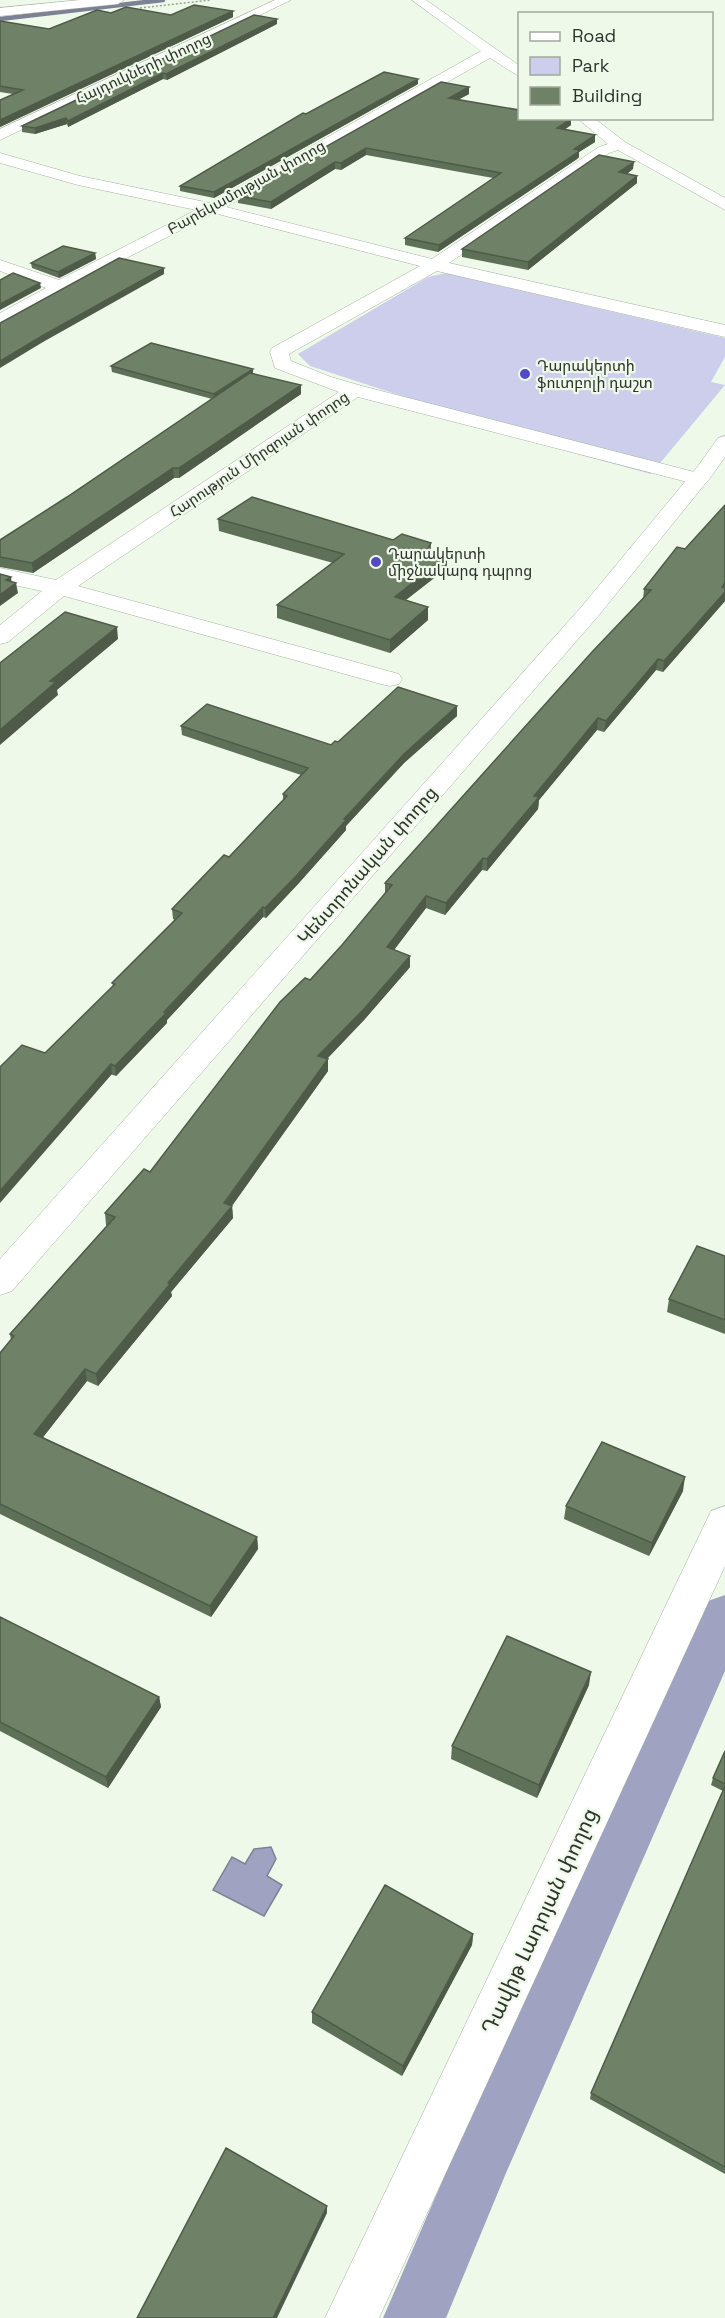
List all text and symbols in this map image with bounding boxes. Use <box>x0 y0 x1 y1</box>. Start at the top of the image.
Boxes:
legend <box>518 12 713 120</box>
text: Road <box>572 24 616 47</box>
street label: Հայդուկների փողոց <box>72 28 214 108</box>
text: Park <box>572 54 610 77</box>
text: Building <box>572 84 642 107</box>
street label: Բարեկամության փողոց <box>164 136 328 238</box>
place label: Դարակերտի ֆուտբոլի դաշտ <box>537 356 653 392</box>
marker: Դարակերտի ֆուտբոլի դաշտ <box>518 367 532 381</box>
street label: Հարություն Միրզոյան փողոց <box>166 387 352 521</box>
place label: Դարակերտի միջնակարգ դպրոց <box>388 544 532 580</box>
marker: Դարակերտի միջնակարգ դպրոց <box>369 555 383 569</box>
street label: Կենտրոնական փողոց <box>292 781 442 949</box>
street label: Դավիթ Լադոյան փողոց <box>475 1804 603 2038</box>

